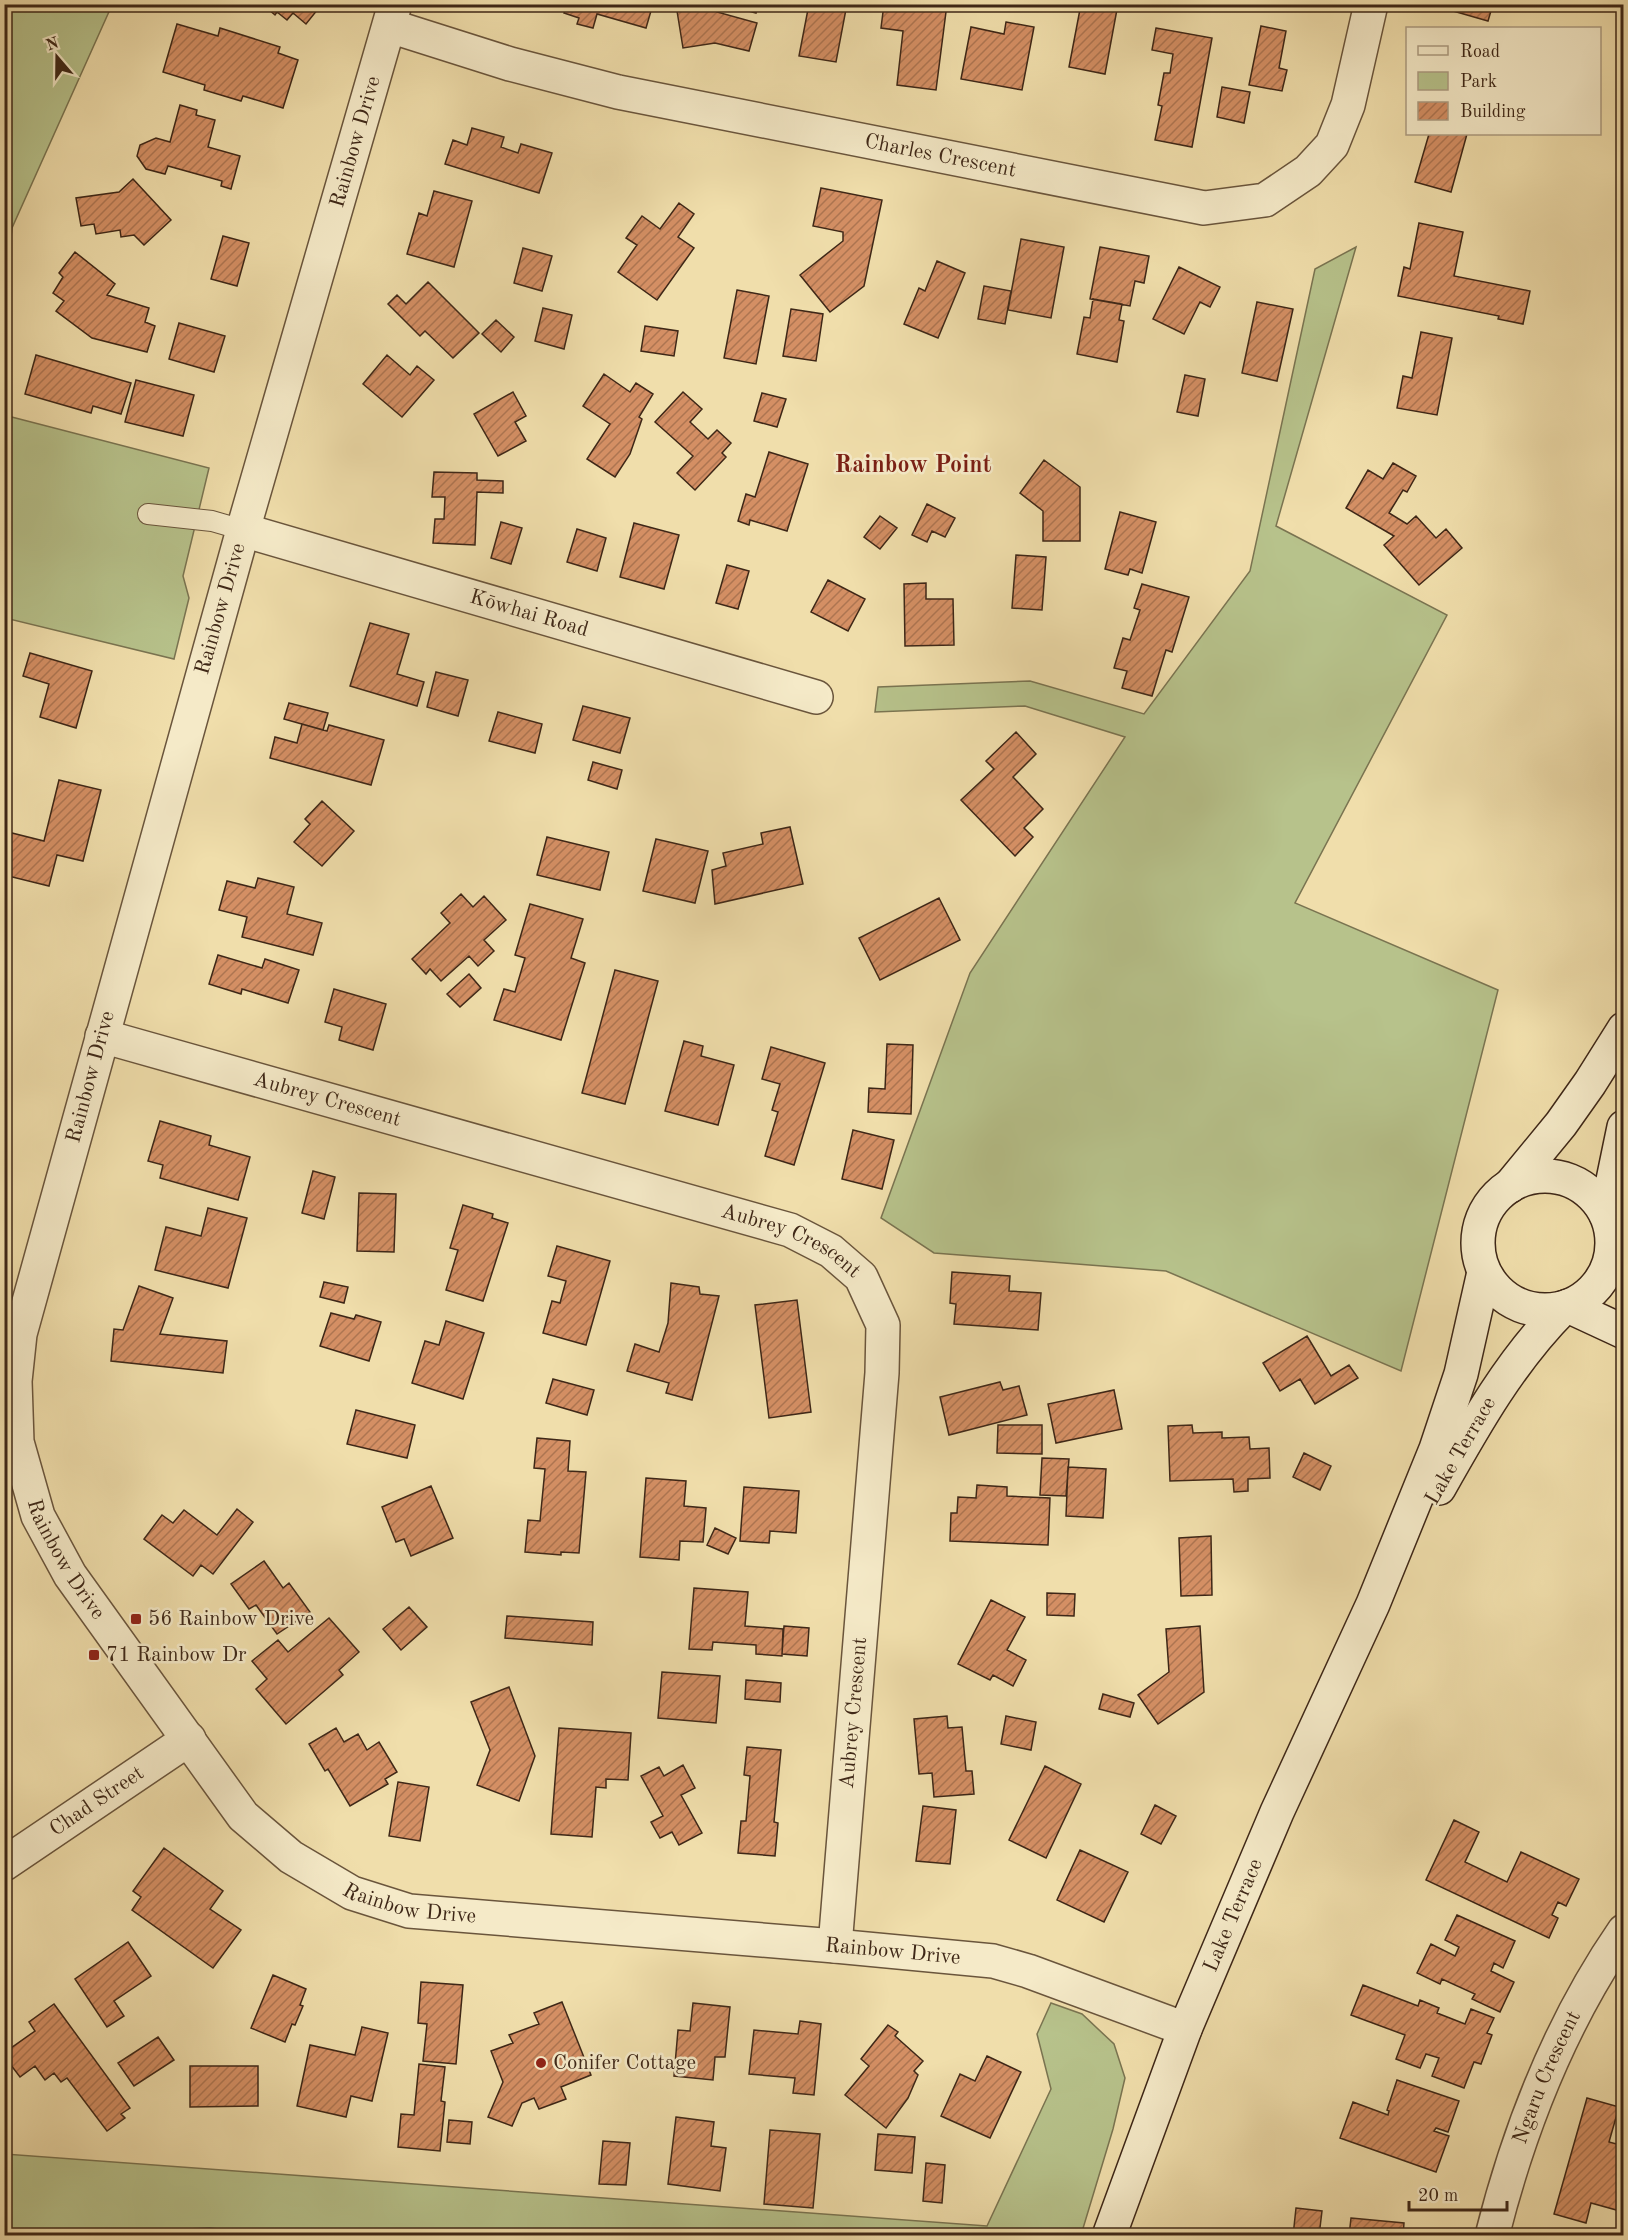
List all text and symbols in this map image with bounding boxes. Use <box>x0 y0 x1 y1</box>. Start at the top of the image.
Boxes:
north arrow <box>27 27 87 87</box>
legend <box>1406 27 1601 135</box>
text: N <box>44 35 62 54</box>
text: Road <box>1460 43 1500 61</box>
text: Park <box>1460 73 1497 91</box>
street label: Rainbow Drive <box>327 74 385 210</box>
text: Building <box>1460 103 1526 121</box>
street label: Charles Crescent <box>863 131 1018 181</box>
district label: Rainbow Point <box>835 454 992 478</box>
street label: Rainbow Drive <box>192 541 250 677</box>
street label: Kōwhai Road <box>467 586 591 641</box>
street label: Rainbow Drive <box>63 1009 119 1145</box>
street label: Aubrey Crescent <box>251 1069 403 1130</box>
street label: Aubrey Crescent <box>719 1201 865 1282</box>
street label: Lake Terrace <box>1422 1394 1500 1508</box>
street label: Rainbow Drive <box>23 1497 109 1623</box>
place label: 56 Rainbow Drive <box>148 1609 314 1630</box>
marker: 56 Rainbow Drive <box>129 1612 143 1626</box>
street label: Aubrey Crescent <box>837 1636 871 1790</box>
place label: 71 Rainbow Dr <box>106 1645 247 1666</box>
marker: 71 Rainbow Dr <box>87 1648 101 1662</box>
street label: Chad Street <box>46 1762 148 1840</box>
street label: Lake Terrace <box>1200 1856 1266 1975</box>
street label: Rainbow Drive <box>339 1879 477 1927</box>
street label: Rainbow Drive <box>824 1935 961 1968</box>
street label: Ngaru Crescent <box>1509 2007 1585 2147</box>
place label: Conifer Cottage <box>553 2053 696 2074</box>
marker: Conifer Cottage <box>534 2056 548 2070</box>
scale bar <box>1409 2174 1506 2212</box>
text: 20 m <box>1418 2187 1458 2205</box>

